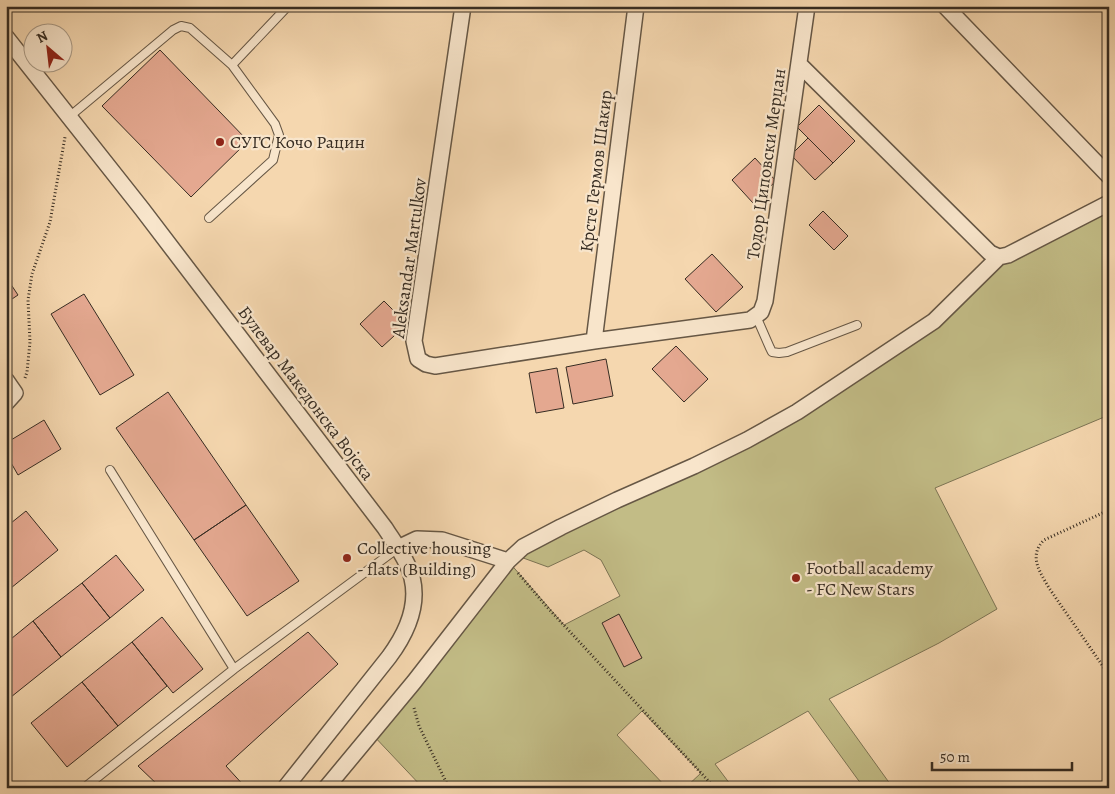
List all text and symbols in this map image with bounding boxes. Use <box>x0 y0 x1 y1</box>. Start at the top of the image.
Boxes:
north arrow <box>22 22 72 72</box>
text: N <box>33 26 51 48</box>
street label: Тодор Циповски Мерџан <box>741 67 791 261</box>
street label: Крсте Гермов Шакир <box>574 89 618 253</box>
place label: СУГС Кочо Рацин <box>230 130 365 154</box>
marker: СУГС Кочо Рацин <box>214 136 226 148</box>
street label: Aleksandar Martulkov <box>386 176 432 341</box>
street label: Булевар Македонска Војска <box>232 301 380 486</box>
place label: Collective housing - flats (Building) <box>357 536 491 581</box>
marker: Collective housing - flats (Building) <box>341 552 353 564</box>
place label: Football academy - FC New Stars <box>806 556 934 601</box>
marker: Football academy - FC New Stars <box>790 572 802 584</box>
scale bar <box>932 739 1072 771</box>
text: 50 m <box>940 747 970 767</box>

